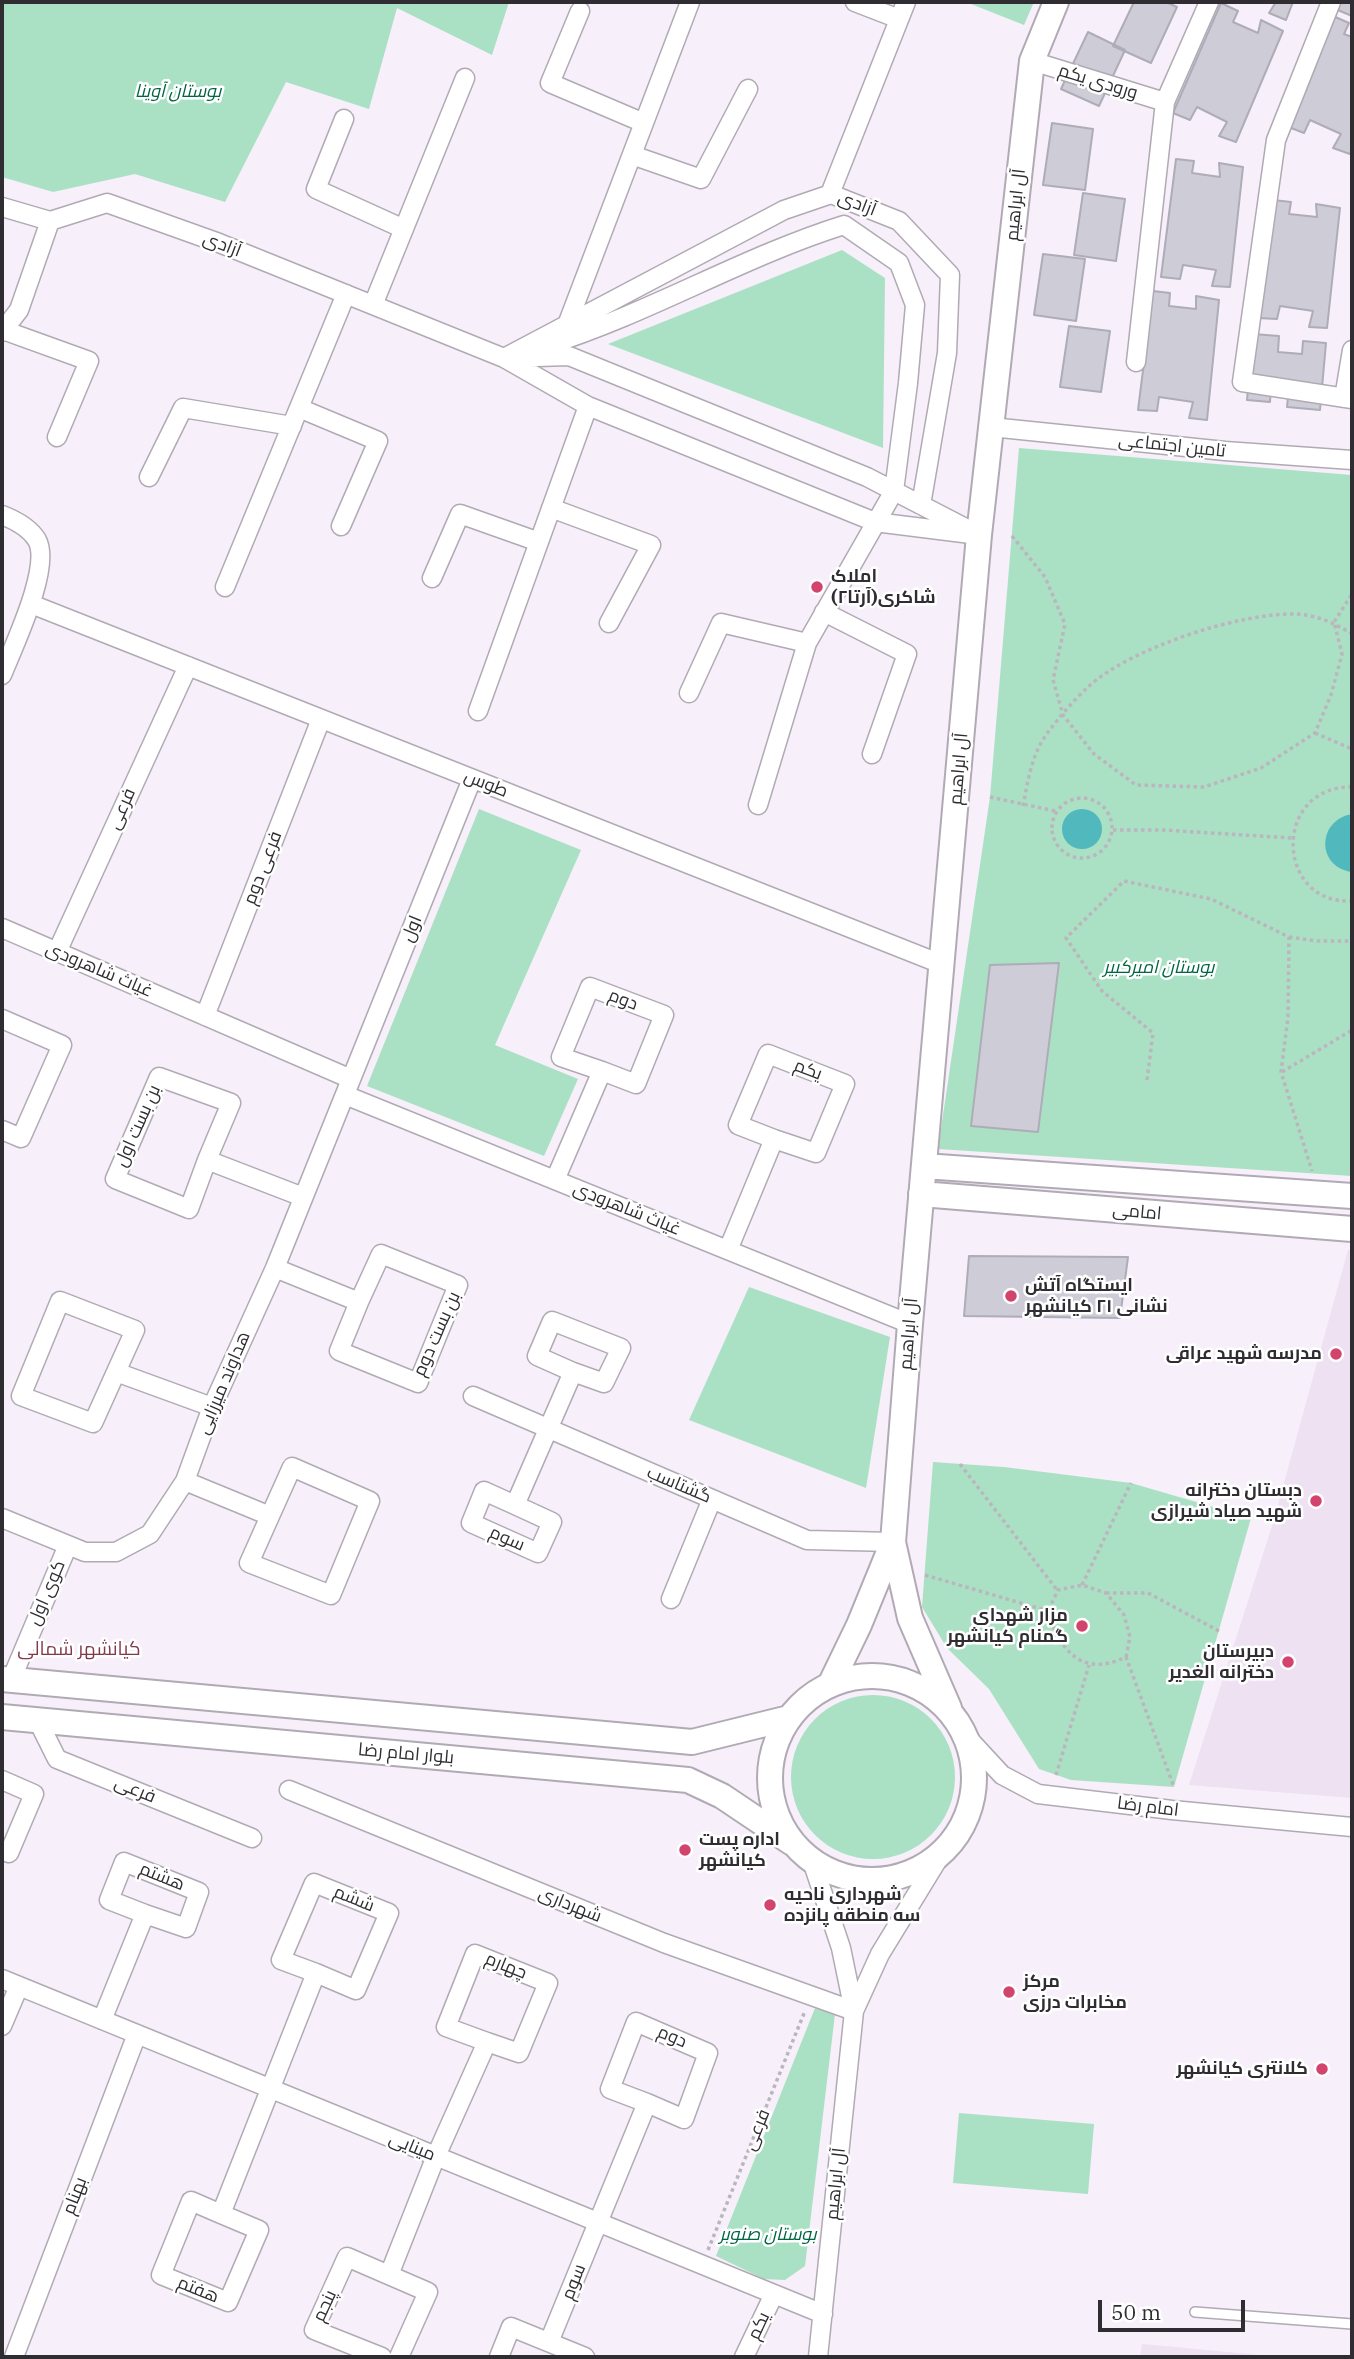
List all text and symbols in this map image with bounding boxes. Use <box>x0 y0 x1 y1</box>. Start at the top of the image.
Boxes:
street label: ورودی یکم <box>1056 60 1140 104</box>
park label: بوستان آوینا <box>135 81 221 103</box>
street label: آل ابراهیم <box>1001 168 1031 242</box>
street label: آزادی <box>835 187 879 221</box>
street label: آزادی <box>200 228 244 262</box>
street label: تامین اجتماعی <box>1117 430 1227 462</box>
place label: املاک شاکری(آرتا۲) <box>831 566 936 608</box>
marker: املاک شاکری(آرتا۲) <box>809 579 825 595</box>
street label: آل ابراهیم <box>945 732 973 806</box>
street label: طوس <box>461 765 511 803</box>
street label: فرعی <box>103 785 141 833</box>
street label: فرعی دوم <box>239 828 287 908</box>
street label: اول <box>397 913 427 945</box>
street label: غیاث شاهرودی <box>42 938 156 1002</box>
park label: بوستان امیرکبیر <box>1104 957 1214 979</box>
street label: دوم <box>605 985 641 1015</box>
street label: یکم <box>791 1055 825 1085</box>
street label: بن بست اول <box>110 1082 166 1170</box>
street label: غیاث شاهرودی <box>570 1178 684 1240</box>
street label: امامی <box>1112 1199 1162 1225</box>
place label: ایستگاه آتش نشانی ۲۱ کیانشهر <box>1025 1275 1168 1318</box>
street label: بن بست دوم <box>409 1288 465 1380</box>
marker: ایستگاه آتش نشانی ۲۱ کیانشهر <box>1003 1288 1019 1304</box>
street label: آل ابراهیم <box>895 1297 923 1371</box>
street label: هداوند میرزایی <box>193 1328 255 1438</box>
place label: مدرسه شهید عراقی <box>1166 1343 1322 1365</box>
marker: مدرسه شهید عراقی <box>1328 1346 1344 1362</box>
street label: گشتاسب <box>644 1462 714 1508</box>
place label: دبستان دخترانه شهید صیاد شیرازی <box>1151 1480 1302 1522</box>
marker: دبستان دخترانه شهید صیاد شیرازی <box>1308 1493 1324 1509</box>
street label: سوم <box>486 1522 528 1556</box>
street label: کوی اول <box>24 1557 70 1629</box>
place label: مزار شهدای گمنام کیانشهر <box>947 1605 1068 1648</box>
marker: مزار شهدای گمنام کیانشهر <box>1074 1618 1090 1634</box>
district label: کیانشهر شمالی <box>17 1639 141 1661</box>
place label: دبیرستان دخترانه الغدیر <box>1169 1641 1274 1684</box>
marker: دبیرستان دخترانه الغدیر <box>1280 1654 1296 1670</box>
street label: بلوار امام رضا <box>357 1739 455 1769</box>
street label: فرعی <box>111 1772 159 1808</box>
street label: امام رضا <box>1116 1793 1180 1821</box>
place label: اداره پست کیانشهر <box>699 1829 780 1871</box>
marker: اداره پست کیانشهر <box>677 1842 693 1858</box>
street label: هشتم <box>136 1858 188 1896</box>
street label: ششم <box>330 1881 378 1917</box>
street label: شهرداری <box>535 1883 605 1927</box>
place label: شهرداری ناحیه سه منطقه پانزده <box>784 1884 920 1926</box>
marker: شهرداری ناحیه سه منطقه پانزده <box>762 1897 778 1913</box>
street label: چهارم <box>482 1948 530 1984</box>
place label: مرکز مخابرات درزی <box>1023 1971 1127 2014</box>
marker: مرکز مخابرات درزی <box>1001 1984 1017 2000</box>
street label: دوم <box>654 2021 690 2053</box>
place label: کلانتری کیانشهر <box>1176 2058 1308 2080</box>
marker: کلانتری کیانشهر <box>1314 2061 1330 2077</box>
street label: فرعی <box>739 2106 775 2154</box>
street label: مینایی <box>386 2128 438 2166</box>
street label: آل ابراهیم <box>821 2147 851 2221</box>
street label: بهنام <box>58 2174 92 2218</box>
park label: بوستان صنوبر <box>719 2224 817 2246</box>
street label: سوم <box>557 2261 591 2303</box>
street label: هفتم <box>174 2272 222 2308</box>
scale bar <box>1102 2286 1249 2330</box>
street label: پنجم <box>308 2287 342 2325</box>
text: 50 m <box>1111 2298 1161 2326</box>
street label: یکم <box>743 2309 775 2343</box>

